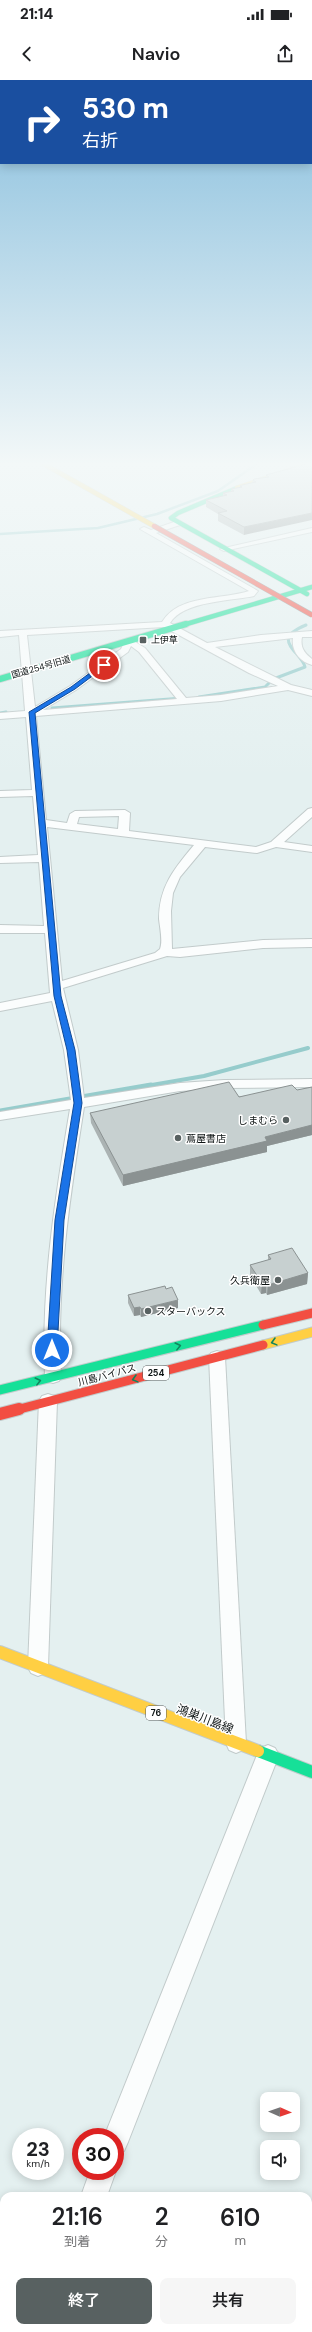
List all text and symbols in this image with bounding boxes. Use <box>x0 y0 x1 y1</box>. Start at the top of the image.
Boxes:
text: 21:14 <box>20 4 53 24</box>
text: Navio <box>132 42 180 66</box>
icon: back <box>16 43 38 65</box>
icon: share <box>274 43 296 65</box>
text: 530 m <box>82 90 169 127</box>
icon: right <box>16 96 68 148</box>
text: 右折 <box>82 129 118 153</box>
place label: 上伊草 <box>151 634 178 646</box>
marker: 上伊草 <box>138 635 148 645</box>
pin <box>87 648 121 682</box>
street label: 国道254号旧道 <box>10 653 72 681</box>
icon: arrive <box>93 654 115 676</box>
place label: しまむら <box>238 1114 278 1127</box>
marker: しまむら <box>281 1115 291 1125</box>
place label: 蔦屋書店 <box>186 1132 226 1145</box>
marker: 蔦屋書店 <box>173 1133 183 1143</box>
place label: 久兵衛屋 <box>230 1274 270 1287</box>
marker: 久兵衛屋 <box>273 1275 283 1285</box>
place label: スターバックス <box>156 1305 226 1318</box>
marker: スターバックス <box>143 1306 153 1316</box>
position arrow <box>31 1329 73 1371</box>
one-way arrow <box>271 1338 277 1346</box>
one-way arrow <box>174 1342 181 1351</box>
street label: 川島バイパス <box>76 1361 138 1389</box>
road number: 254 <box>143 1366 169 1380</box>
one-way arrow <box>132 1374 138 1382</box>
one-way arrow <box>35 1377 41 1385</box>
street label: 鴻巣川島線 <box>174 1701 236 1737</box>
road number: 76 <box>146 1706 166 1720</box>
north arrow <box>260 2092 300 2132</box>
map controls <box>260 2092 300 2180</box>
speed limit sign: 30 <box>72 2128 124 2180</box>
text: 23 <box>26 2136 50 2162</box>
button: sound <box>260 2140 300 2180</box>
text: km/h <box>26 2157 50 2170</box>
text: 21:16 <box>52 2201 103 2232</box>
text: 2 <box>155 2201 169 2232</box>
text: 610 <box>220 2202 260 2233</box>
text: m <box>234 2232 246 2249</box>
text: 到着 <box>64 2233 90 2250</box>
text: 分 <box>155 2233 168 2250</box>
button: 終了 <box>16 2278 152 2324</box>
button: 共有 <box>160 2278 296 2324</box>

